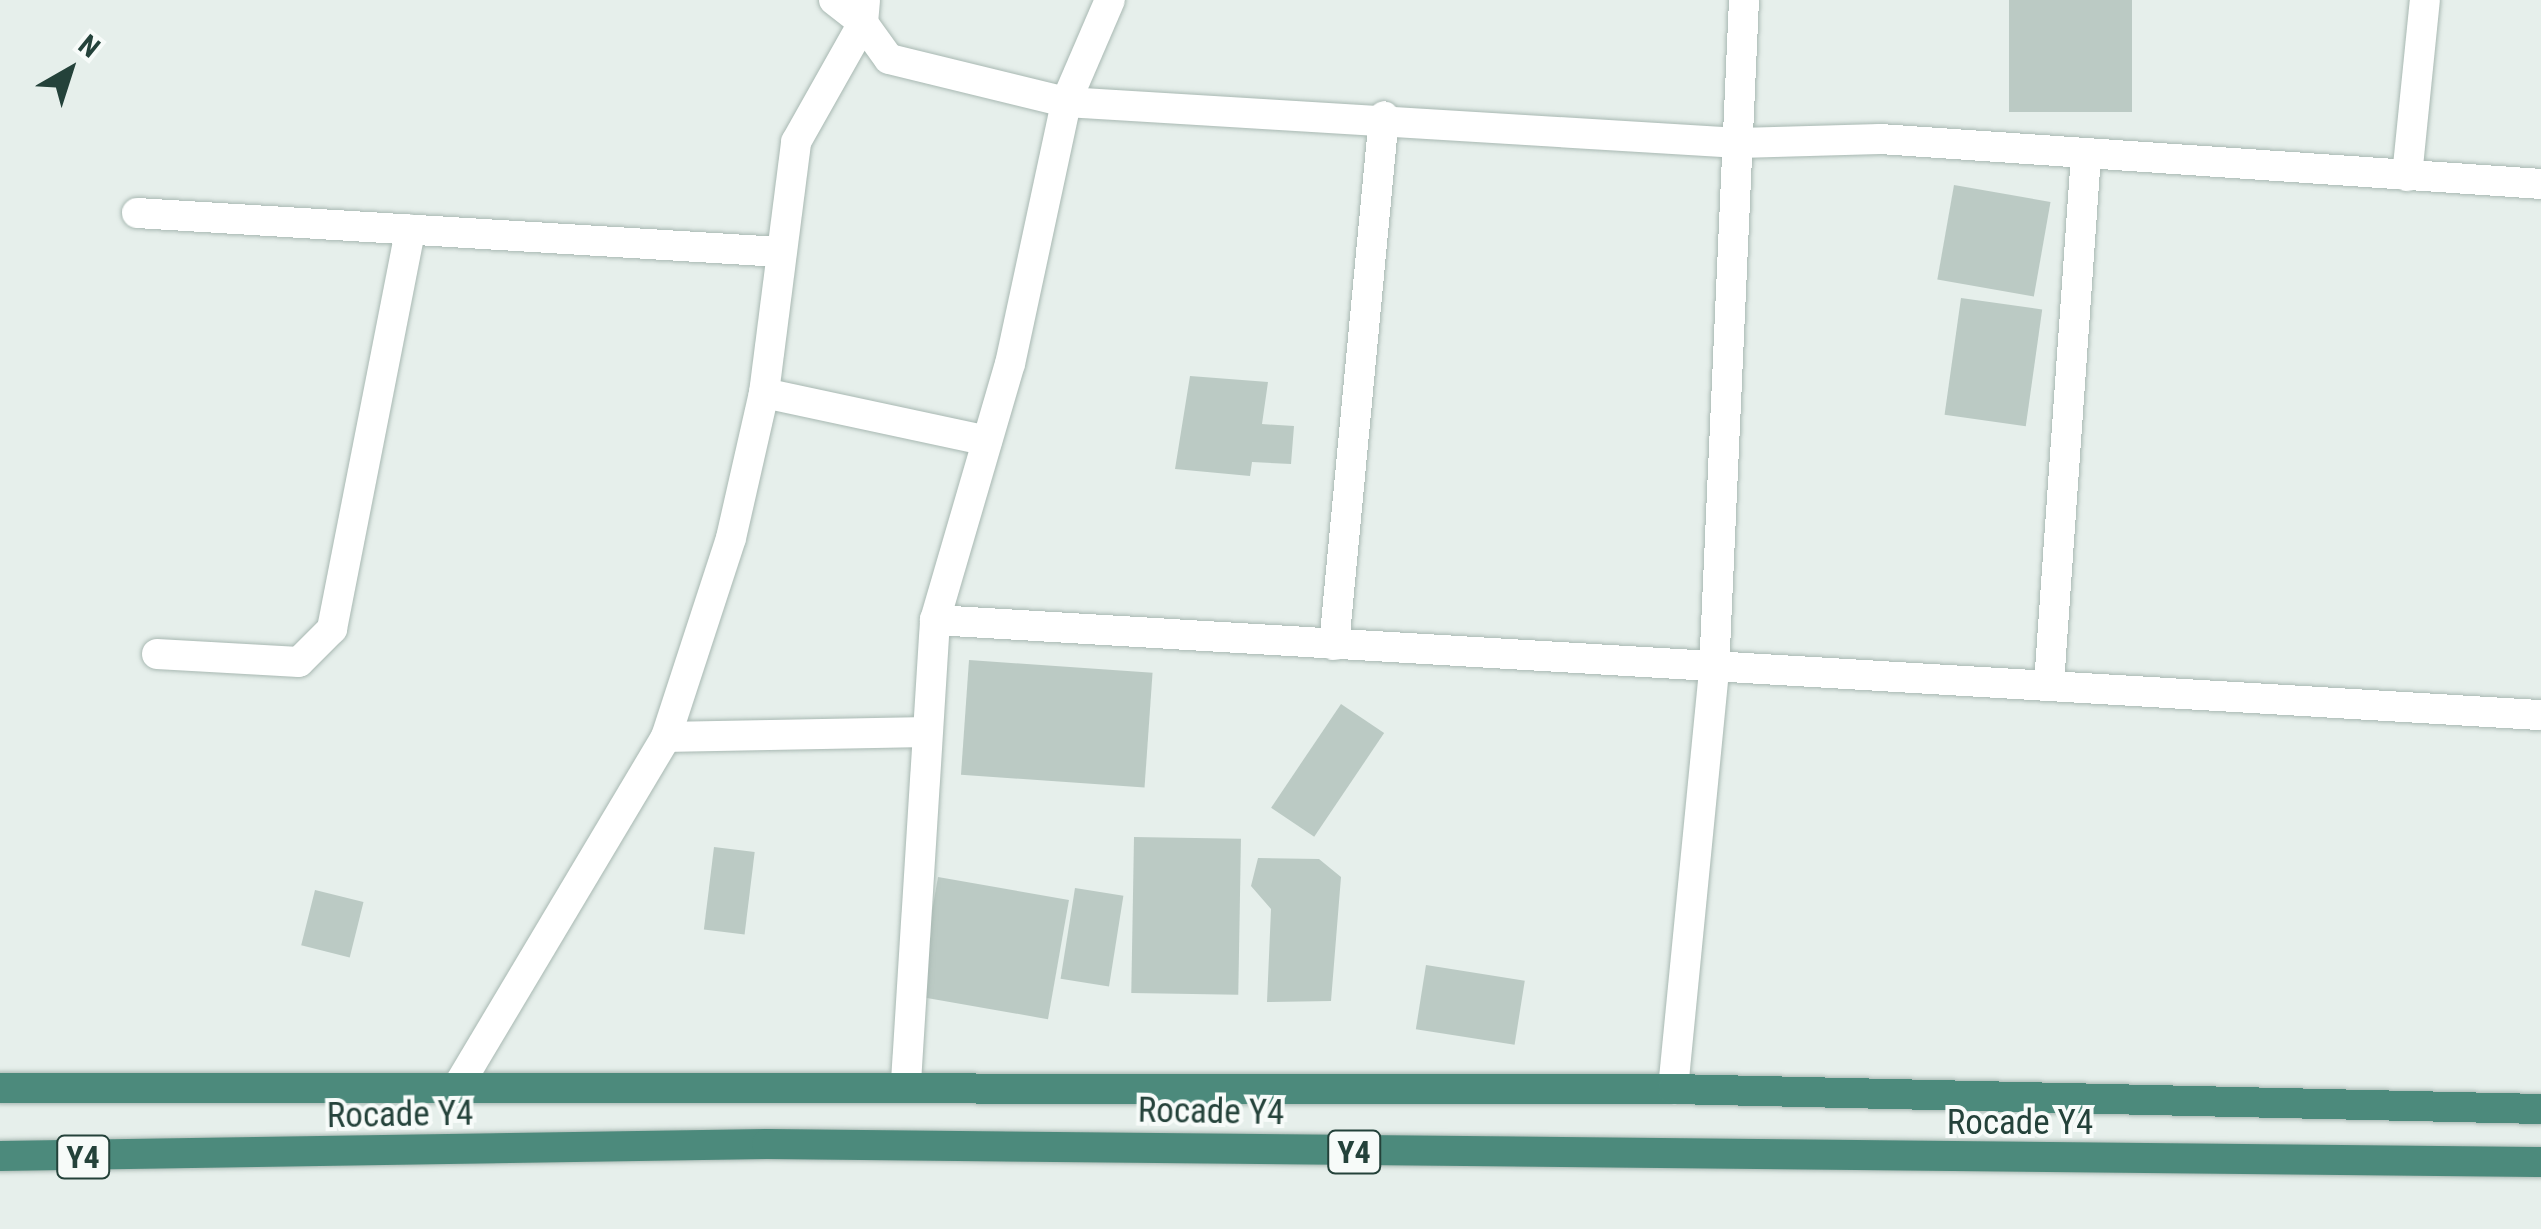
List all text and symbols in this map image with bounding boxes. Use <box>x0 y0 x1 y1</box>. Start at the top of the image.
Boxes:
north arrow <box>20 20 120 120</box>
text: N <box>72 28 106 65</box>
street label: Rocade Y4 <box>1137 1090 1285 1134</box>
street label: Rocade Y4 <box>326 1093 474 1137</box>
street label: Rocade Y4 <box>1947 1102 2093 1144</box>
road number: Y4 <box>1326 1125 1382 1179</box>
road number: Y4 <box>56 1130 110 1184</box>

